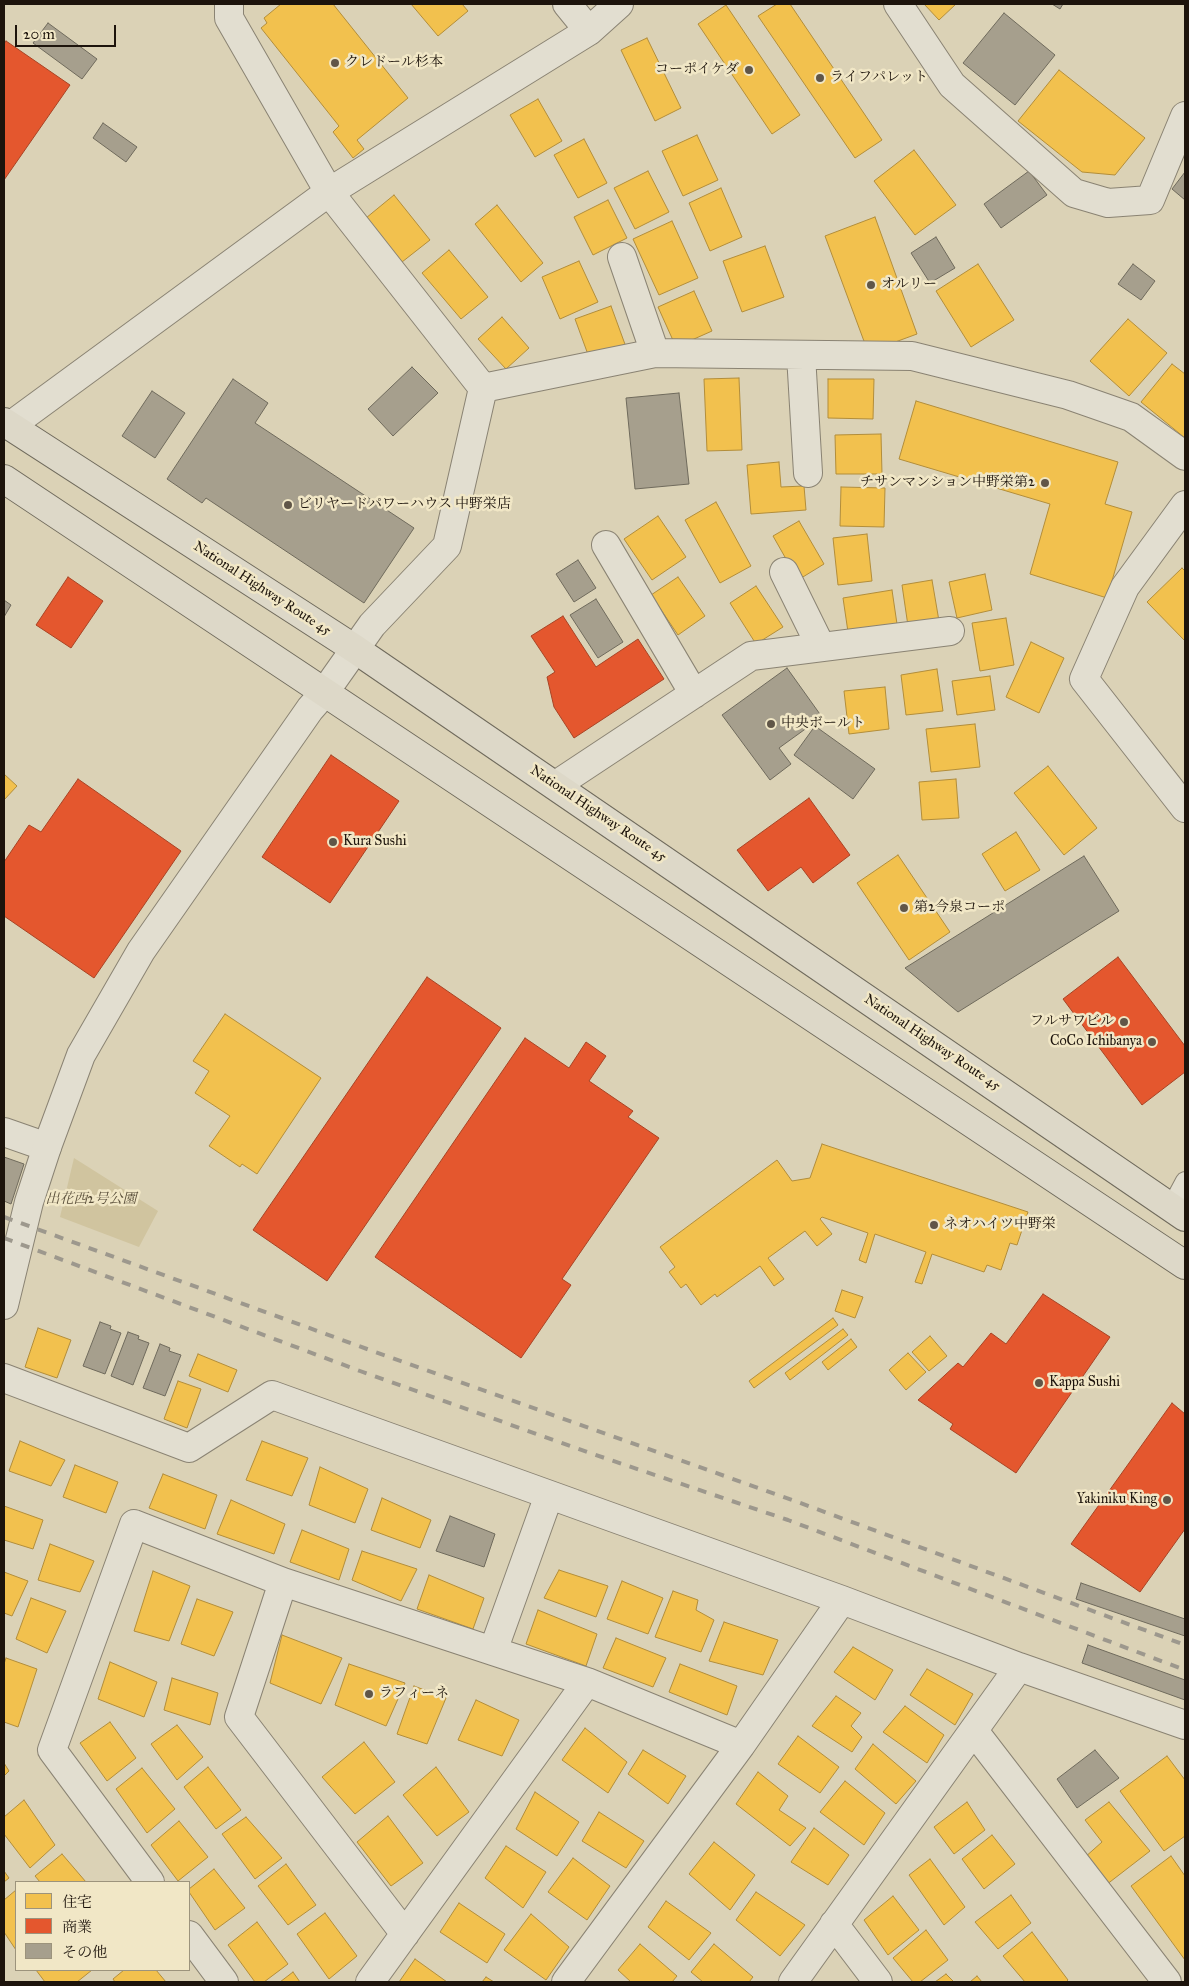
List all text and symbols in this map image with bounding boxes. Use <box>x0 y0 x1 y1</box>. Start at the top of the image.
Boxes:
scale bar <box>18 15 119 47</box>
text: 20 m <box>23 25 55 43</box>
place label: クレドール杉本 <box>345 55 443 71</box>
marker: クレドール杉本 <box>329 57 341 69</box>
place label: コーポイケダ <box>655 62 739 78</box>
marker: コーポイケダ <box>743 64 755 76</box>
place label: ライフパレット <box>830 70 928 86</box>
marker: ライフパレット <box>814 72 826 84</box>
place label: オルリー <box>881 277 937 293</box>
marker: オルリー <box>865 279 877 291</box>
place label: チサンマンション中野栄第2 <box>860 475 1035 491</box>
marker: チサンマンション中野栄第2 <box>1039 477 1051 489</box>
place label: ビリヤードパワーハウス 中野栄店 <box>298 497 511 513</box>
marker: ビリヤードパワーハウス 中野栄店 <box>282 499 294 511</box>
street label: National Highway Route 45 <box>190 538 334 640</box>
place label: 中央ボールト <box>781 716 865 732</box>
marker: 中央ボールト <box>765 718 777 730</box>
street label: National Highway Route 45 <box>527 762 669 866</box>
place label: Kura Sushi <box>343 834 407 850</box>
marker: Kura Sushi <box>327 836 339 848</box>
place label: 第2今泉コーポ <box>914 900 1005 916</box>
marker: 第2今泉コーポ <box>898 902 910 914</box>
street label: National Highway Route 45 <box>861 991 1003 1095</box>
place label: フルサワビル <box>1030 1014 1114 1030</box>
marker: フルサワビル <box>1118 1016 1130 1028</box>
place label: CoCo Ichibanya <box>1050 1034 1142 1050</box>
marker: CoCo Ichibanya <box>1146 1036 1158 1048</box>
park label: 出花西2号公園 <box>46 1192 136 1208</box>
place label: ネオハイツ中野栄 <box>944 1217 1056 1233</box>
marker: ネオハイツ中野栄 <box>928 1219 940 1231</box>
place label: Kappa Sushi <box>1049 1375 1120 1391</box>
marker: Kappa Sushi <box>1033 1377 1045 1389</box>
place label: Yakiniku King <box>1076 1492 1157 1508</box>
marker: Yakiniku King <box>1161 1494 1173 1506</box>
place label: ラフィーネ <box>379 1686 449 1702</box>
marker: ラフィーネ <box>363 1688 375 1700</box>
legend <box>15 1881 190 1971</box>
text: 住宅 <box>62 1893 92 1911</box>
text: 商業 <box>62 1918 92 1936</box>
text: その他 <box>62 1943 107 1961</box>

